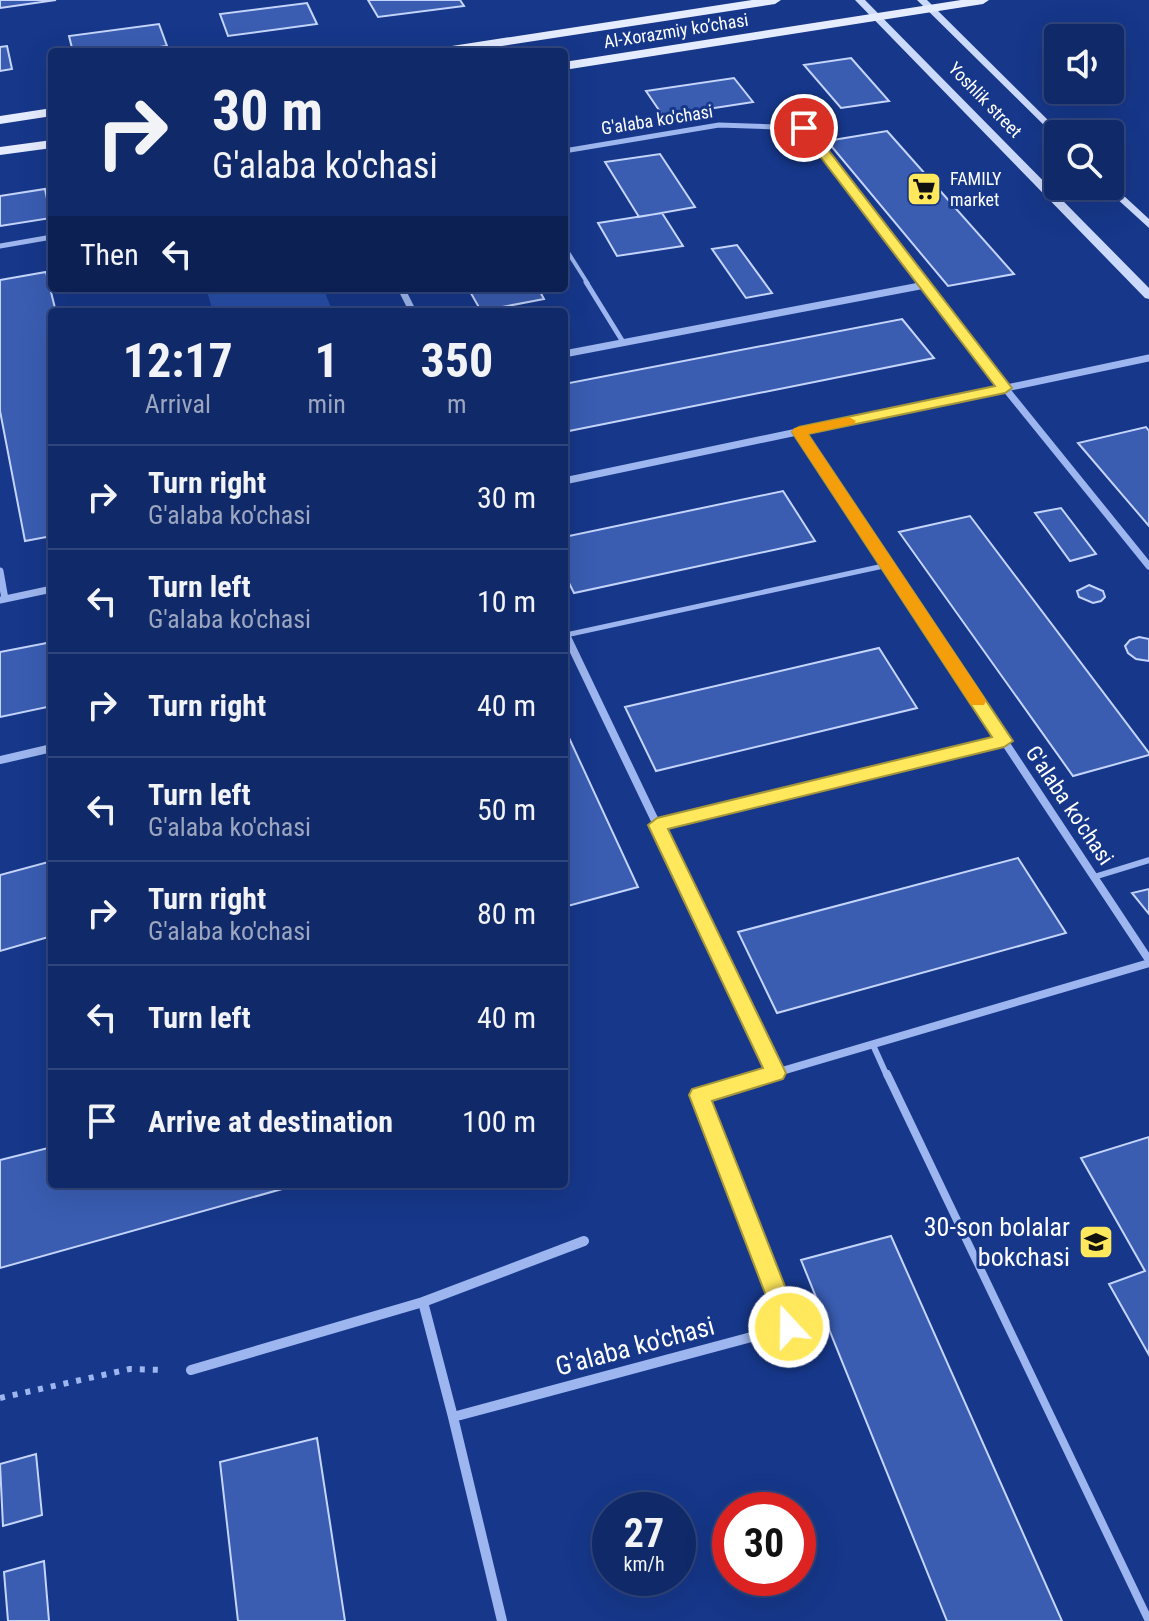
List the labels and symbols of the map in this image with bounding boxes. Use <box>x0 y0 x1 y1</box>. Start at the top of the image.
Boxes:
street label: Al-Xorazmiy ko’chasi <box>602 9 750 52</box>
street label: Yoshlik street <box>944 58 1026 142</box>
pin <box>770 94 838 162</box>
street label: G'alaba ko'chasi <box>600 100 714 139</box>
place label: FAMILY market <box>950 168 1002 210</box>
supermarket icon: FAMILY market <box>905 170 943 208</box>
street label: G'alaba ko'chasi <box>1021 741 1119 869</box>
place label: 30-son bolalar bokchasi <box>924 1212 1070 1272</box>
school or university icon: 30-son bolalar bokchasi <box>1077 1223 1115 1261</box>
position arrow <box>747 1285 831 1369</box>
street label: G'alaba ko'chasi <box>552 1310 718 1382</box>
speed limit sign: 30 <box>712 1492 816 1596</box>

